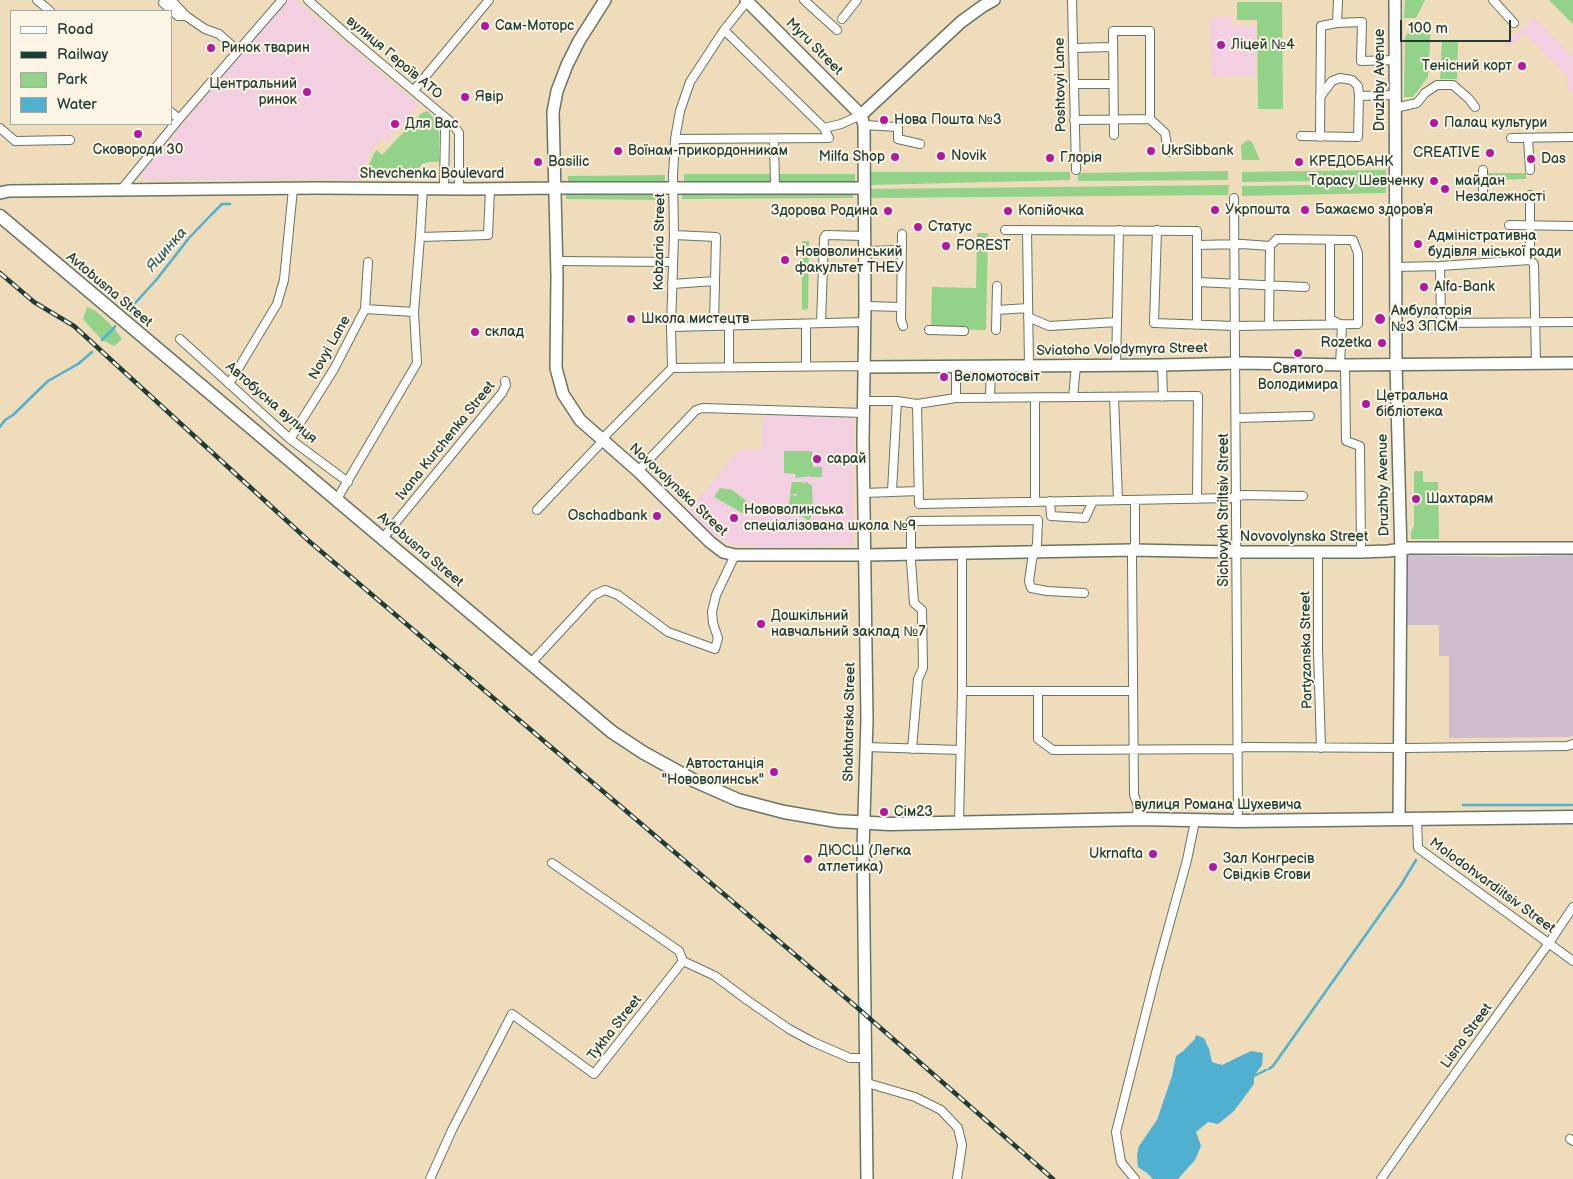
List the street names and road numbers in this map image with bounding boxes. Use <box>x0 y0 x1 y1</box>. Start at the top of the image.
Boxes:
street label: вулиця Героїв АТО <box>342 13 446 103</box>
street label: Myru Street <box>782 15 846 79</box>
street label: Druzhby Avenue <box>1372 29 1388 131</box>
street label: Poshtovyi Lane <box>1052 37 1070 133</box>
street label: Shevchenka Boulevard <box>360 166 504 182</box>
street label: Kobzaria Street <box>651 193 669 291</box>
street label: Avtobusna Street <box>63 249 155 331</box>
street label: Novyi Lane <box>306 313 354 383</box>
street label: Sviatoho Volodymyra Street <box>1036 340 1208 360</box>
street label: Автобусна вулиця <box>222 359 320 447</box>
street label: Ivana Kurchenka Street <box>393 378 499 504</box>
street label: Sichovykh Striltsiv Street <box>1216 433 1232 587</box>
street label: Druzhby Avenue <box>1375 434 1393 536</box>
street label: Novovolynska Street <box>625 440 731 540</box>
street label: Avtobusna Street <box>374 509 466 591</box>
street label: Novovolynska Street <box>1240 529 1368 545</box>
street label: Partyzanska Street <box>1298 591 1316 709</box>
street label: Shakhtarska Street <box>841 662 859 782</box>
street label: вулиця Романа Шухевича <box>1134 797 1302 813</box>
street label: Molodohvardiitsiv Street <box>1426 835 1558 937</box>
street label: Tykha Street <box>584 992 646 1064</box>
street label: Lisna Street <box>1438 1000 1496 1072</box>

